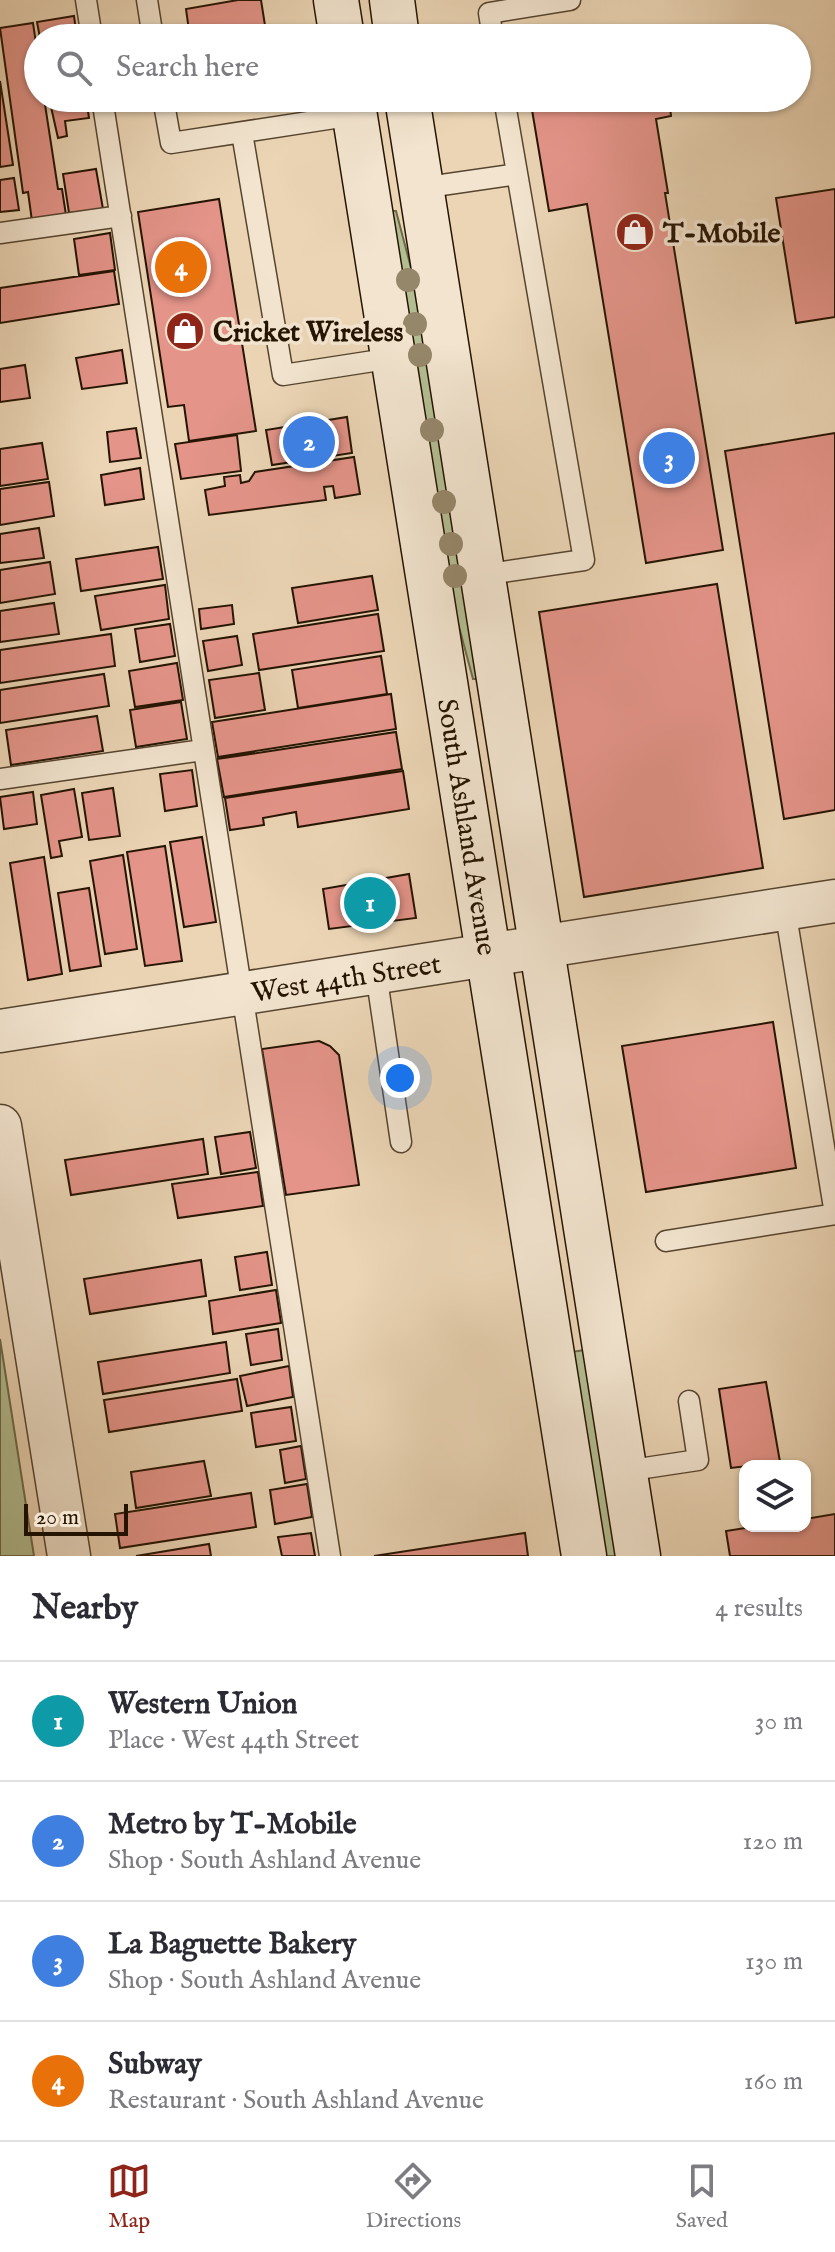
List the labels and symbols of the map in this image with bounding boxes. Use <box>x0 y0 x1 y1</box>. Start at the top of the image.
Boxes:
shop icon: T-Mobile <box>614 211 656 253</box>
place label: T-Mobile <box>662 217 780 252</box>
pin: 4 <box>155 237 207 297</box>
shop icon: Cricket Wireless <box>164 310 206 352</box>
place label: Cricket Wireless <box>213 316 404 351</box>
pin: 2 <box>283 412 335 472</box>
pin: 3 <box>643 428 695 488</box>
street label: South Ashland Avenue <box>428 696 503 958</box>
pin: 1 <box>344 873 396 933</box>
street label: West 44th Street <box>249 948 444 1012</box>
your location <box>380 1058 420 1098</box>
scale bar <box>24 1500 128 1536</box>

